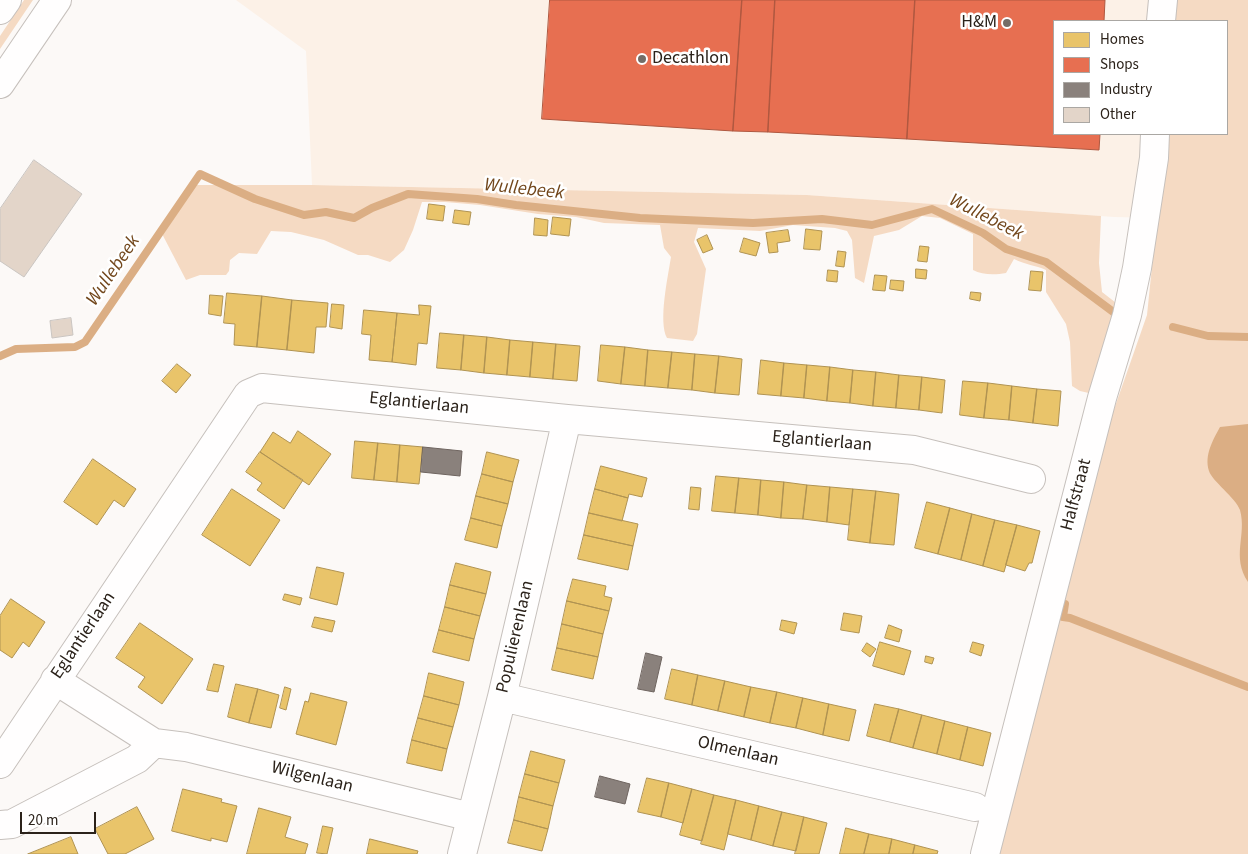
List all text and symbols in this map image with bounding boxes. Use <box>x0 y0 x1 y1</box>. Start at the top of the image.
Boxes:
place label: H&M <box>961 12 997 34</box>
marker: H&M <box>1001 17 1013 29</box>
legend <box>1053 20 1228 135</box>
text: Homes <box>1100 29 1144 50</box>
place label: Decathlon <box>652 48 729 70</box>
marker: Decathlon <box>636 53 648 65</box>
text: Shops <box>1100 54 1139 75</box>
text: Industry <box>1100 79 1152 100</box>
text: Other <box>1100 104 1136 125</box>
water label: Wullebeek <box>483 174 565 206</box>
water label: Wullebeek <box>945 190 1027 246</box>
water label: Wullebeek <box>82 231 146 311</box>
street label: Eglantierlaan <box>368 388 470 420</box>
street label: Eglantierlaan <box>771 427 873 457</box>
street label: Halfstraat <box>1057 457 1097 533</box>
street label: Populierenlaan <box>493 579 539 695</box>
street label: Eglantierlaan <box>47 588 121 684</box>
street label: Olmenlaan <box>695 732 781 772</box>
street label: Wilgenlaan <box>269 757 355 799</box>
scale bar <box>22 802 99 834</box>
text: 20 m <box>28 810 58 831</box>

